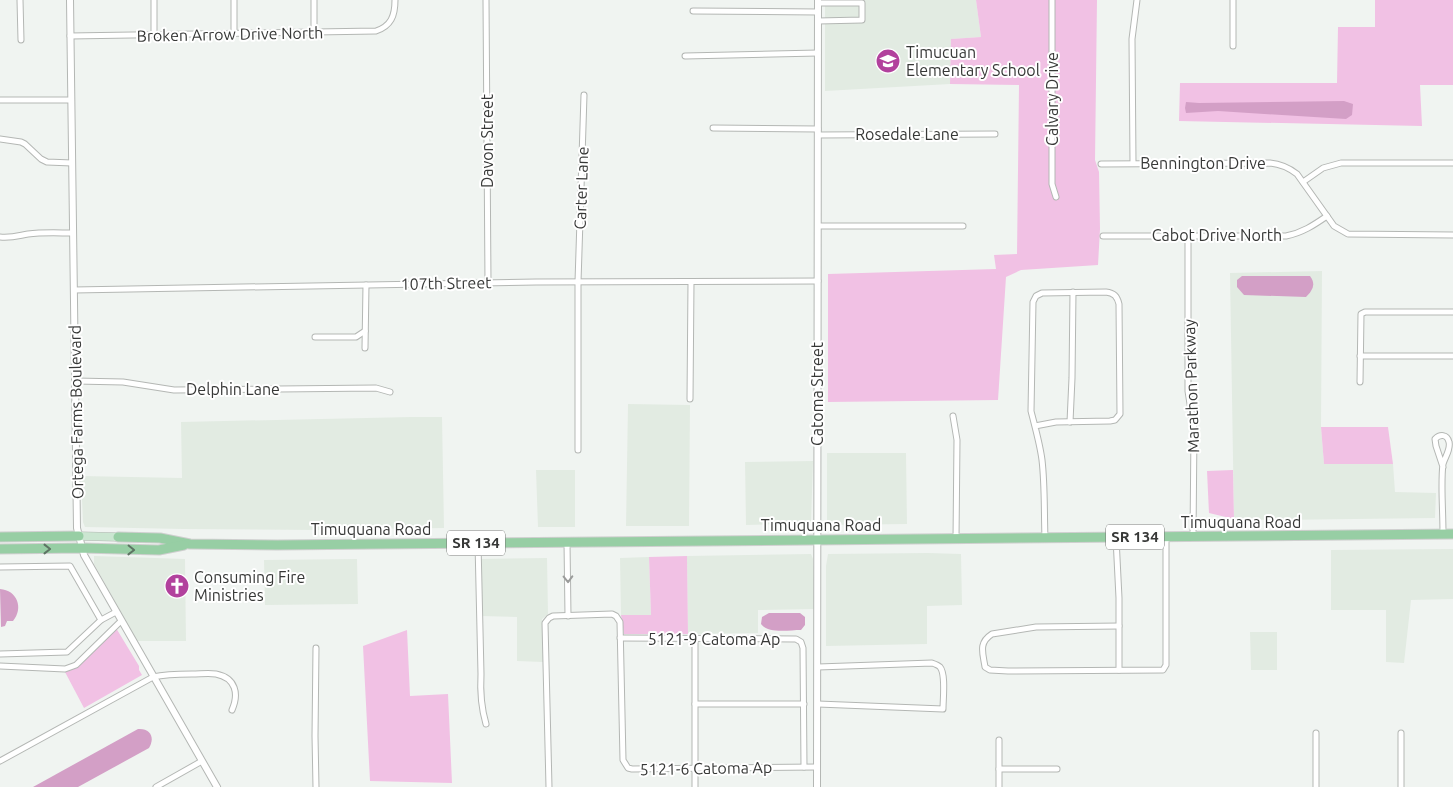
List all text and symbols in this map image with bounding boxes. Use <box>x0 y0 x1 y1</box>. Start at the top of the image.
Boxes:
street label: Broken Arrow Drive North <box>136 23 324 45</box>
place label: Timucuan Elementary School <box>906 43 1040 79</box>
school or university icon: Timucuan Elementary School <box>875 48 901 74</box>
street label: Calvary Drive <box>1043 52 1061 146</box>
street label: Davon Street <box>478 93 496 188</box>
street label: Rosedale Lane <box>855 125 959 143</box>
street label: Carter Lane <box>571 146 591 230</box>
street label: Bennington Drive <box>1140 154 1266 172</box>
street label: Cabot Drive North <box>1152 226 1282 244</box>
street label: 107th Street <box>400 273 492 293</box>
street label: Marathon Parkway <box>1180 318 1202 453</box>
street label: Ortega Farms Boulevard <box>65 325 87 499</box>
street label: Catoma Street <box>808 341 826 446</box>
street label: Delphin Lane <box>186 380 280 398</box>
street label: Timuquana Road <box>1181 513 1301 531</box>
street label: Timuquana Road <box>761 516 881 534</box>
street label: Timuquana Road <box>311 520 431 538</box>
road number: SR 134 <box>1106 524 1164 550</box>
road number: SR 134 <box>447 530 505 556</box>
one-way arrow <box>43 544 51 554</box>
one-way arrow <box>127 544 135 555</box>
place label: Consuming Fire Ministries <box>194 568 305 604</box>
church icon: Consuming Fire Ministries <box>164 573 190 599</box>
one-way arrow <box>563 576 573 583</box>
street label: 5121-9 Catoma Ap <box>648 630 780 648</box>
street label: 5121-6 Catoma Ap <box>640 758 772 778</box>

